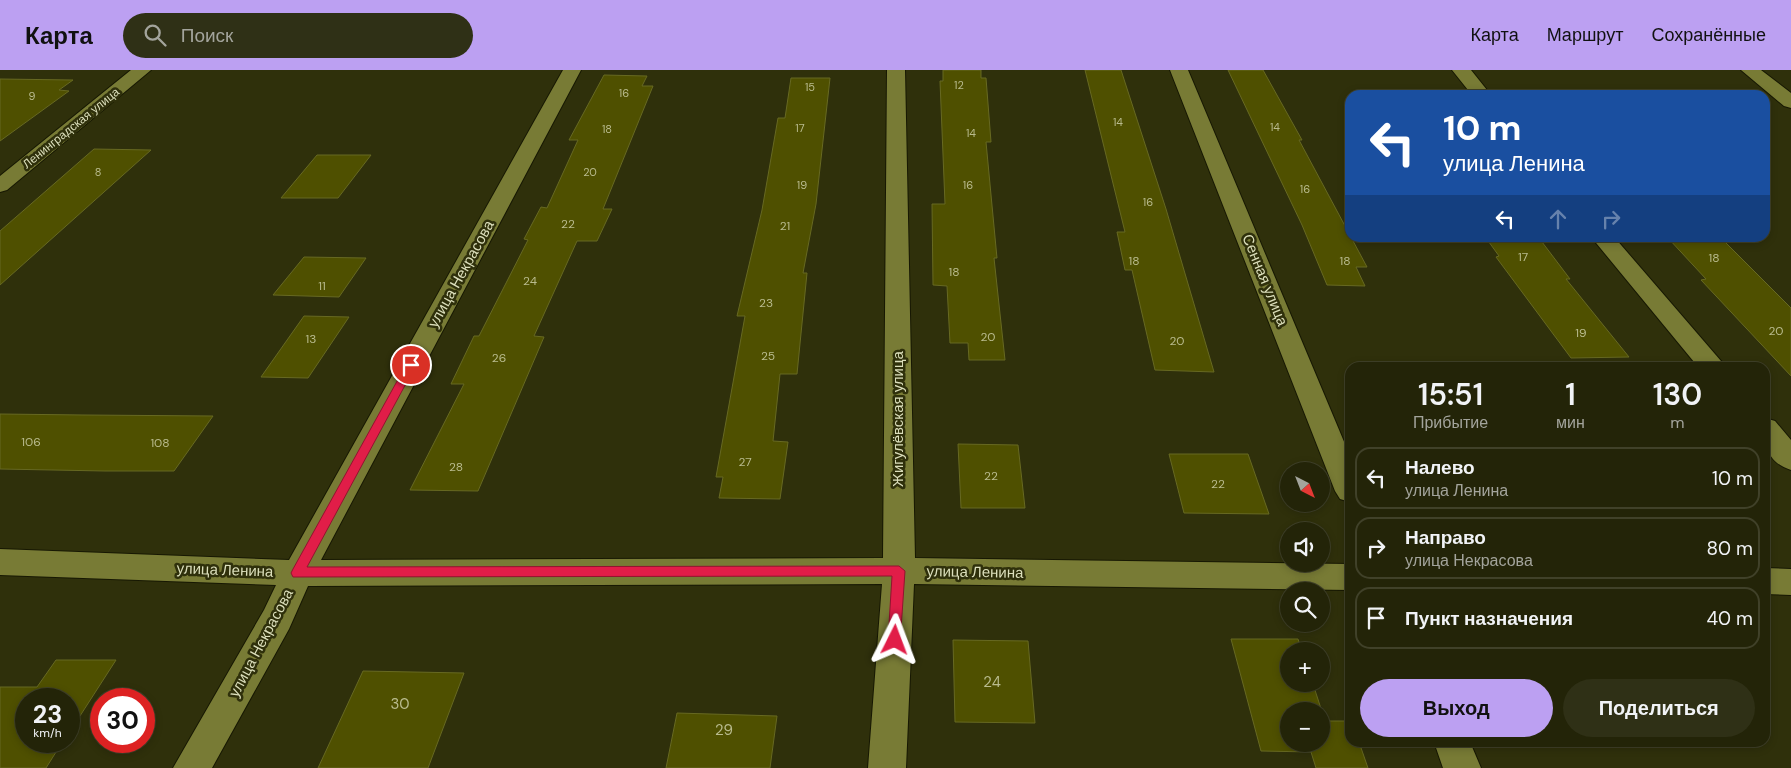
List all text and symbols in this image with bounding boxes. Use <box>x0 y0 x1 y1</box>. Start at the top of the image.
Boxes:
search box <box>123 13 473 58</box>
text: Карта <box>25 20 93 51</box>
icon: search <box>141 21 169 49</box>
text: Поиск <box>181 23 233 48</box>
text: Карта <box>1471 23 1519 47</box>
text: Маршрут <box>1547 23 1623 47</box>
text: Сохранённые <box>1651 23 1766 47</box>
house number: 12 <box>954 78 964 92</box>
house number: 15 <box>805 80 815 94</box>
street label: Ленинградская улица <box>19 84 123 172</box>
house number: 16 <box>619 86 629 100</box>
house number: 9 <box>29 89 36 103</box>
text: 10 m <box>1443 105 1522 151</box>
icon: left <box>1360 110 1425 175</box>
house number: 14 <box>1113 115 1123 129</box>
house number: 14 <box>1270 120 1280 134</box>
house number: 17 <box>795 121 805 135</box>
house number: 18 <box>602 122 612 136</box>
house number: 14 <box>966 126 976 140</box>
text: улица Ленина <box>1443 149 1585 178</box>
house number: 8 <box>95 165 101 179</box>
house number: 20 <box>583 165 597 179</box>
house number: 19 <box>797 178 807 192</box>
house number: 16 <box>963 178 973 192</box>
house number: 16 <box>1300 182 1310 196</box>
house number: 16 <box>1143 195 1153 209</box>
icon: left <box>1491 205 1519 233</box>
icon: ahead <box>1544 205 1572 233</box>
icon: right <box>1597 205 1625 233</box>
street label: улица Некрасова <box>423 216 499 331</box>
house number: 22 <box>561 216 575 232</box>
house number: 21 <box>780 218 790 234</box>
street label: Сенная улица <box>1237 231 1293 330</box>
house number: 17 <box>1518 249 1528 265</box>
house number: 18 <box>1708 250 1720 266</box>
house number: 18 <box>1128 253 1140 269</box>
house number: 18 <box>1339 253 1351 269</box>
house number: 18 <box>948 264 960 280</box>
house number: 24 <box>523 273 537 289</box>
house number: 11 <box>318 278 326 294</box>
house number: 23 <box>759 295 773 311</box>
house number: 20 <box>1768 323 1784 339</box>
house number: 19 <box>1575 325 1587 341</box>
house number: 20 <box>980 329 996 345</box>
house number: 13 <box>306 331 316 347</box>
house number: 20 <box>1169 333 1185 349</box>
pin <box>390 344 432 386</box>
house number: 25 <box>761 348 775 364</box>
house number: 26 <box>492 350 506 366</box>
street label: Жигулёвская улица <box>888 350 908 487</box>
icon: arrive <box>397 351 425 379</box>
text: 15:51 <box>1418 375 1483 414</box>
text: 1 <box>1565 375 1576 414</box>
text: 130 <box>1653 375 1702 414</box>
text: Прибытие <box>1413 412 1488 433</box>
text: мин <box>1556 412 1585 433</box>
text: m <box>1670 412 1685 433</box>
house number: 106 <box>21 434 41 450</box>
house number: 108 <box>150 435 170 451</box>
house number: 27 <box>738 454 752 470</box>
text: Налево <box>1405 455 1475 480</box>
house number: 28 <box>449 459 463 475</box>
north arrow <box>1280 462 1330 512</box>
map controls <box>1280 462 1330 752</box>
icon: left <box>1362 464 1390 492</box>
text: 10 m <box>1712 466 1753 491</box>
house number: 22 <box>984 468 998 484</box>
house number: 22 <box>1211 476 1225 492</box>
text: улица Ленина <box>1405 480 1508 501</box>
button: sound <box>1280 522 1330 572</box>
text: Направо <box>1405 525 1486 550</box>
icon: right <box>1362 534 1390 562</box>
text: 80 m <box>1706 536 1753 561</box>
text: улица Некрасова <box>1405 550 1533 571</box>
street label: улица Ленина <box>176 558 274 582</box>
street label: улица Ленина <box>926 561 1024 583</box>
button: search <box>1280 582 1330 632</box>
street label: улица Некрасова <box>224 585 298 701</box>
icon: arrive <box>1362 604 1390 632</box>
text: Пункт назначения <box>1405 606 1573 631</box>
text: 40 m <box>1706 606 1753 631</box>
position arrow <box>868 613 920 665</box>
button: + <box>1280 642 1330 692</box>
house number: 24 <box>983 672 1001 692</box>
button: Выход <box>1360 679 1553 737</box>
button: Поделиться <box>1563 679 1755 737</box>
speed limit sign: 30 <box>90 688 155 753</box>
house number: 30 <box>390 694 410 714</box>
text: 23 <box>33 698 62 731</box>
button: − <box>1280 702 1330 752</box>
house number: 29 <box>715 720 733 740</box>
text: km/h <box>33 725 62 741</box>

